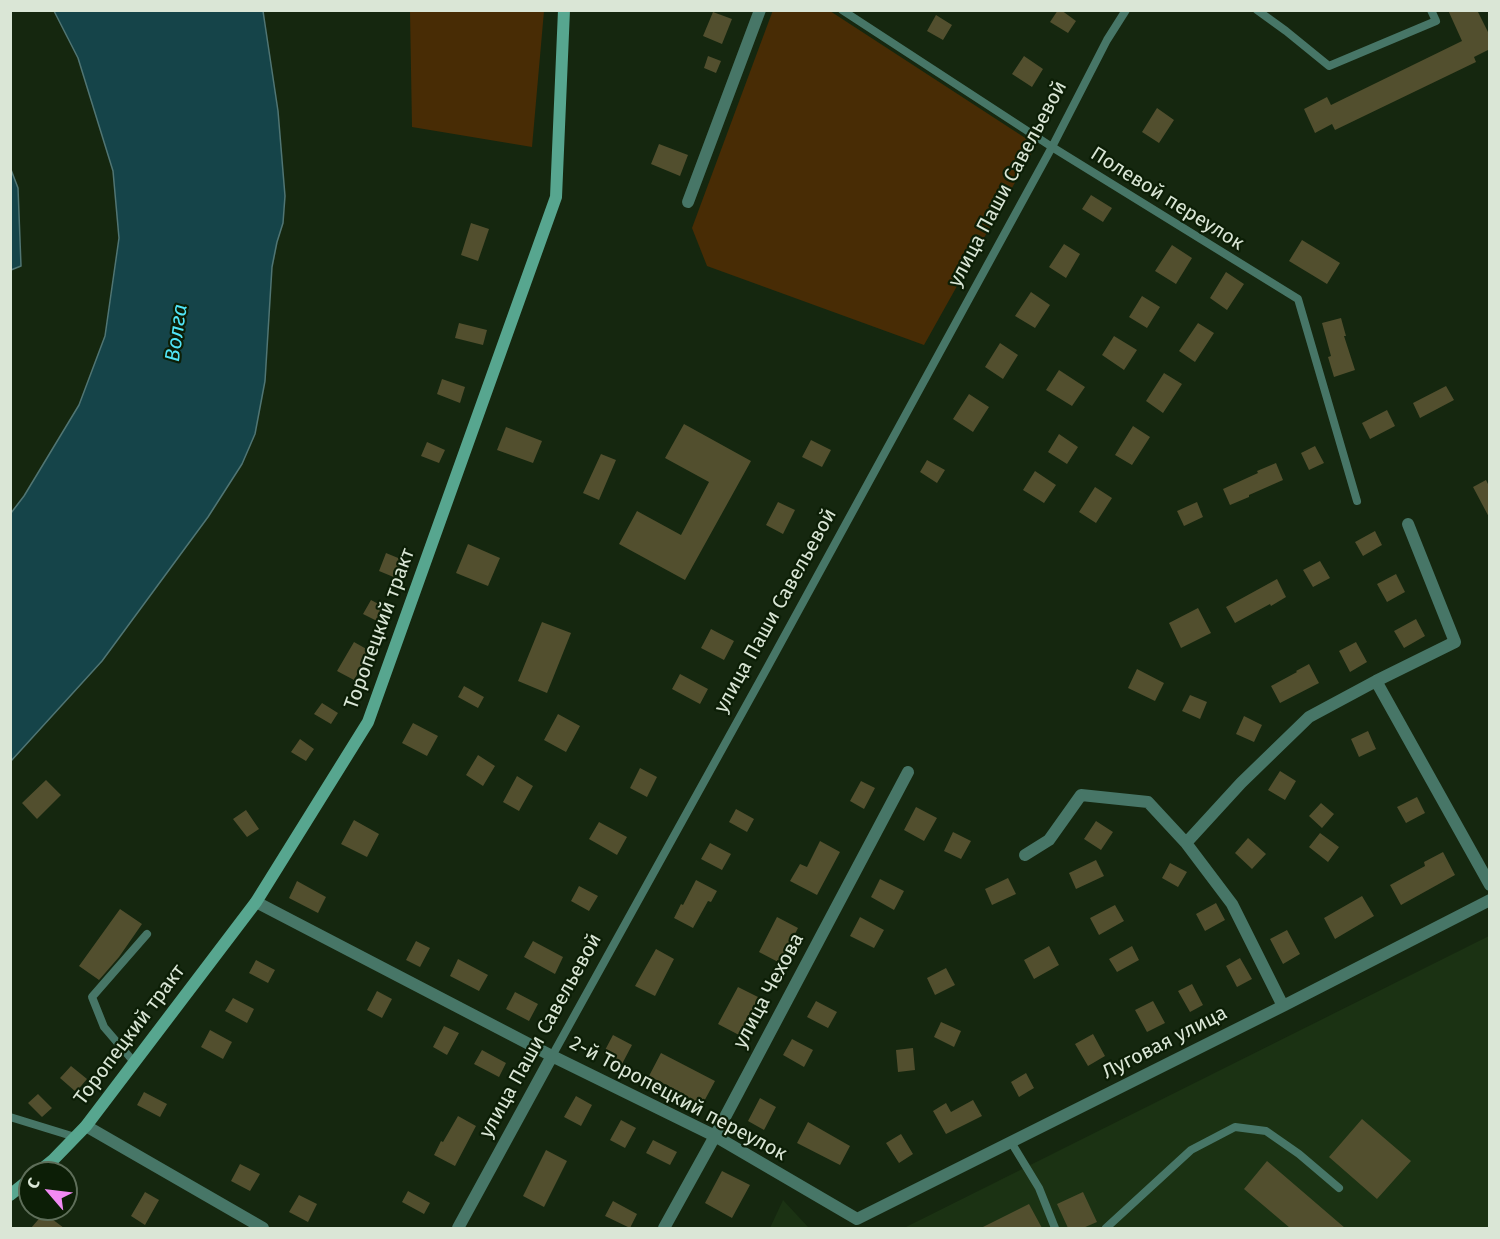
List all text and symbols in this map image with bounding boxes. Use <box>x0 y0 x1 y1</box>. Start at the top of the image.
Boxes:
street label: улица Паши Савельевой <box>943 77 1073 291</box>
street label: Полевой переулок <box>1086 142 1248 256</box>
water label: Волга <box>160 303 194 363</box>
street label: улица Паши Савельевой <box>710 505 842 717</box>
street label: Торопецкий тракт <box>340 545 420 713</box>
street label: улица Чехова <box>729 929 809 1053</box>
street label: улица Паши Савельевой <box>475 930 607 1142</box>
street label: Торопецкий тракт <box>69 960 191 1110</box>
street label: Луговая улица <box>1099 1001 1231 1085</box>
street label: 2-й Торопецкий переулок <box>565 1032 791 1166</box>
north arrow <box>18 1161 78 1221</box>
text: С <box>23 1175 44 1192</box>

